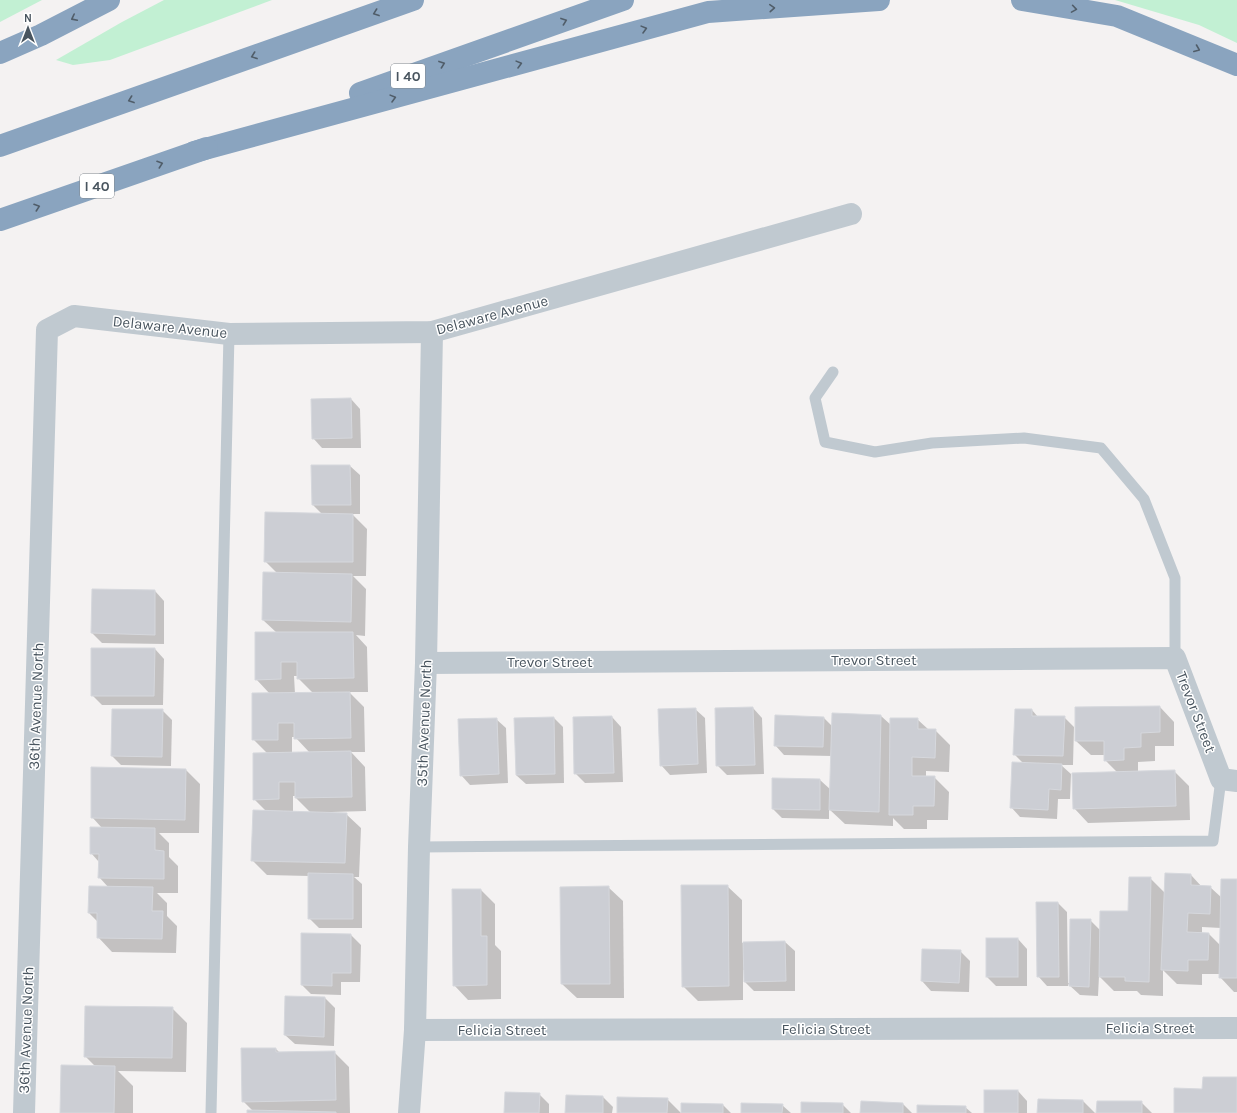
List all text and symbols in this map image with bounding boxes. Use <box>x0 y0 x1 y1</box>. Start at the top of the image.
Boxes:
one-way arrow <box>769 3 775 12</box>
one-way arrow <box>1071 4 1077 12</box>
north arrow <box>8 8 48 48</box>
one-way arrow <box>373 8 380 17</box>
text: N <box>24 12 32 25</box>
one-way arrow <box>71 13 78 21</box>
one-way arrow <box>561 17 568 25</box>
one-way arrow <box>641 26 648 34</box>
one-way arrow <box>1193 44 1200 52</box>
one-way arrow <box>250 52 257 60</box>
one-way arrow <box>516 60 522 68</box>
one-way arrow <box>438 61 445 69</box>
road number: I 40 <box>391 64 425 88</box>
one-way arrow <box>390 94 397 103</box>
one-way arrow <box>128 95 135 104</box>
one-way arrow <box>156 160 163 169</box>
road number: I 40 <box>80 174 114 198</box>
one-way arrow <box>33 203 40 212</box>
street label: Delaware Avenue <box>434 291 550 339</box>
street label: Delaware Avenue <box>112 312 228 342</box>
street label: 36th Avenue North <box>25 642 47 770</box>
street label: Trevor Street <box>831 651 917 669</box>
street label: Trevor Street <box>507 653 593 671</box>
street label: 35th Avenue North <box>413 659 435 787</box>
street label: Trevor Street <box>1172 669 1220 755</box>
street label: 36th Avenue North <box>15 966 37 1094</box>
street label: Felicia Street <box>1105 1019 1195 1037</box>
street label: Felicia Street <box>781 1020 871 1038</box>
street label: Felicia Street <box>457 1021 547 1039</box>

